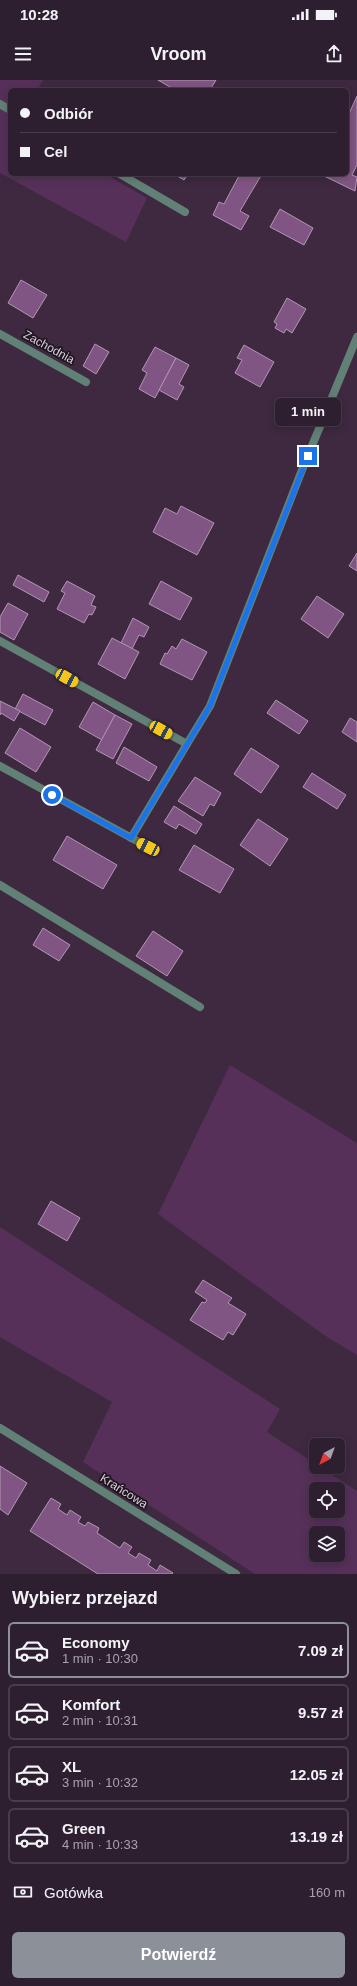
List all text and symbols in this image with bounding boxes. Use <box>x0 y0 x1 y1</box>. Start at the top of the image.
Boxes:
text: 10:28 <box>20 6 58 23</box>
icon: menu <box>12 43 34 65</box>
icon: share <box>323 43 345 65</box>
text: Vroom <box>150 44 207 64</box>
text: Odbiór <box>44 105 93 122</box>
text: Cel <box>44 143 67 160</box>
street label: Zachodnia <box>21 327 77 367</box>
callout: 1 min <box>275 398 341 426</box>
text: 1 min <box>291 404 325 419</box>
route end <box>299 447 317 465</box>
car <box>54 667 80 689</box>
car <box>148 719 174 741</box>
route start <box>43 786 61 804</box>
car <box>135 836 161 858</box>
north arrow <box>309 1438 345 1474</box>
map controls <box>309 1438 345 1562</box>
street label: Krańcowa <box>98 1471 151 1511</box>
button: locate <box>309 1482 345 1518</box>
button: layers <box>309 1526 345 1562</box>
text: Wybierz przejazd <box>12 1588 158 1608</box>
icon: car <box>14 1632 50 1668</box>
text: Economy <box>62 1634 130 1651</box>
text: 7.09 zł <box>298 1642 343 1659</box>
text: 1 min · 10:30 <box>62 1651 138 1666</box>
icon: car <box>14 1694 50 1730</box>
text: Komfort <box>62 1696 120 1713</box>
text: 9.57 zł <box>298 1704 343 1721</box>
text: 2 min · 10:31 <box>62 1713 138 1728</box>
icon: car <box>14 1756 50 1792</box>
text: XL <box>62 1758 81 1775</box>
text: 12.05 zł <box>290 1766 343 1783</box>
text: 3 min · 10:32 <box>62 1775 138 1790</box>
icon: car <box>14 1818 50 1854</box>
text: Green <box>62 1820 105 1837</box>
text: 13.19 zł <box>290 1828 343 1845</box>
text: 4 min · 10:33 <box>62 1837 138 1852</box>
icon: cash <box>12 1881 34 1903</box>
text: Gotówka <box>44 1884 103 1901</box>
text: 160 m <box>309 1885 345 1900</box>
button: Potwierdź <box>12 1932 345 1978</box>

